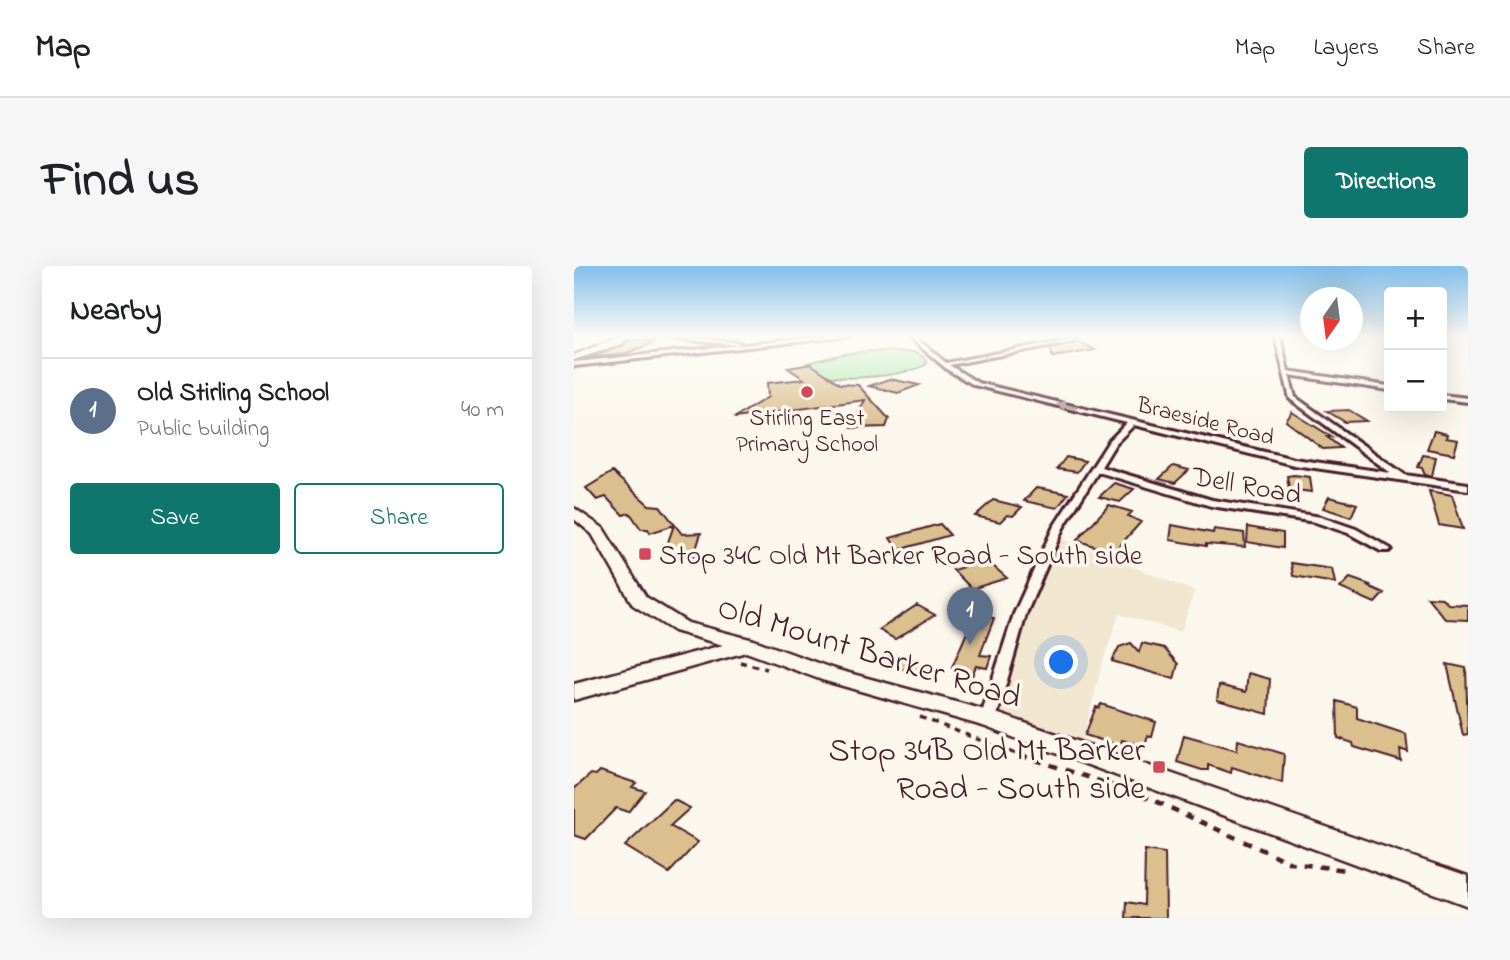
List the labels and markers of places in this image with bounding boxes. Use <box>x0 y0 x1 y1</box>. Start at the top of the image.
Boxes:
marker: Stirling East Primary School <box>799 384 815 400</box>
place label: Stirling East Primary School <box>736 403 878 464</box>
place label: Stop 34C Old Mt Barker Road - South side <box>659 537 1143 578</box>
marker: Stop 34C Old Mt Barker Road - South side <box>637 546 653 562</box>
pin: 1 <box>947 587 993 645</box>
place label: Stop 34B Old Mt Barker Road - South side <box>829 728 1146 814</box>
marker: Stop 34B Old Mt Barker Road - South side <box>1151 759 1167 775</box>

